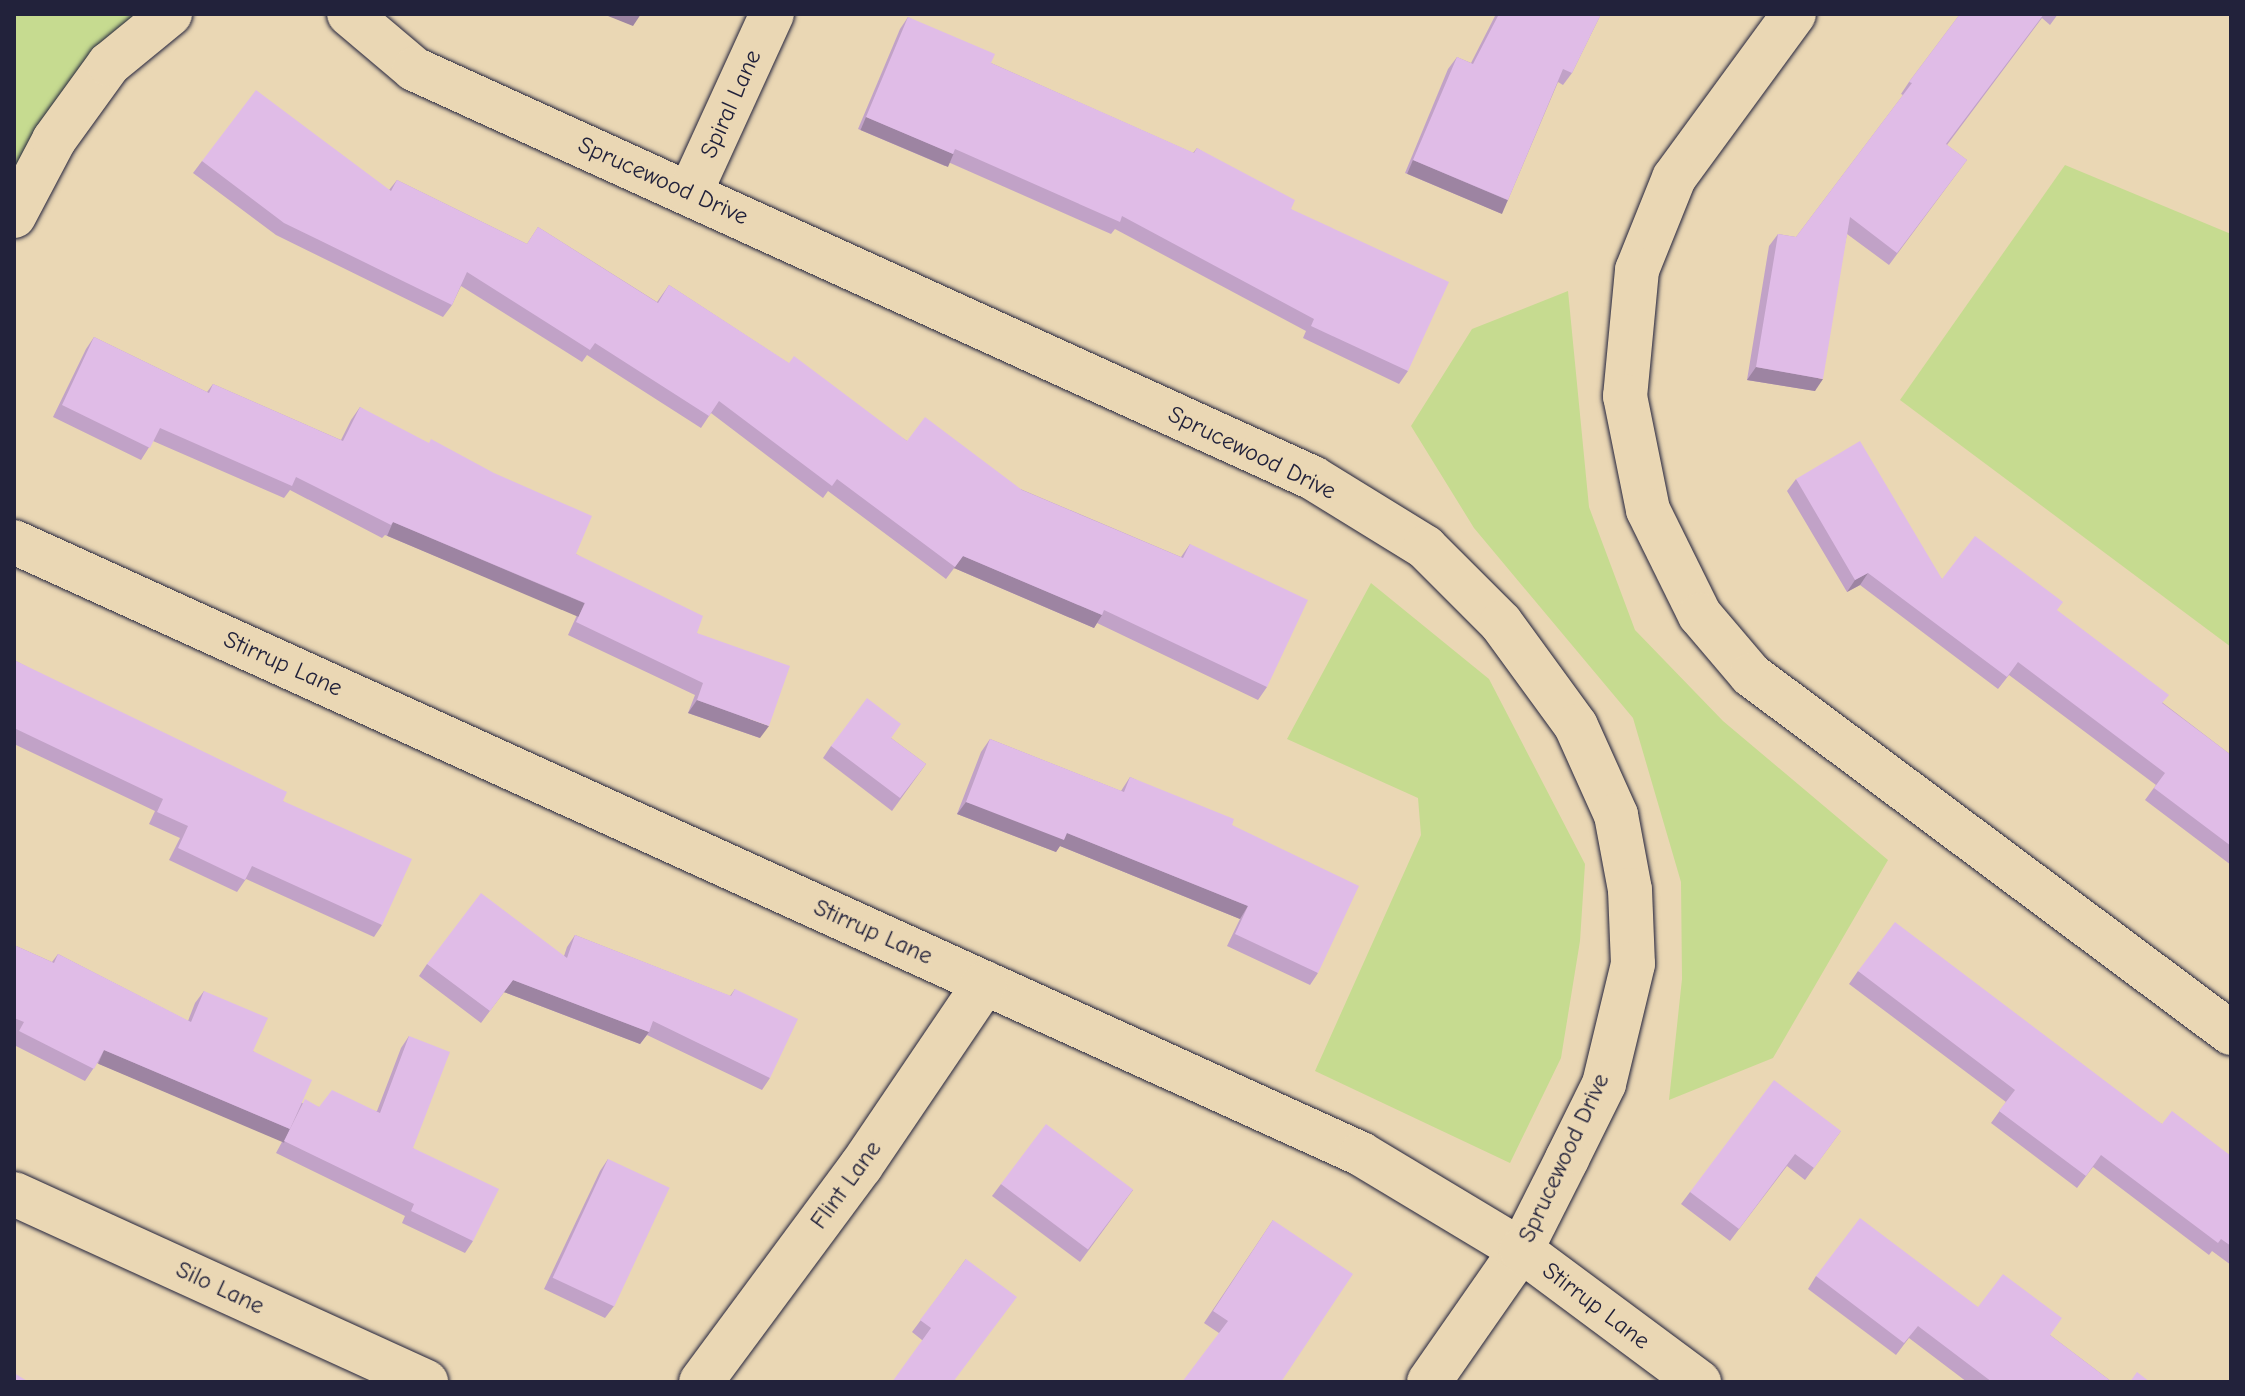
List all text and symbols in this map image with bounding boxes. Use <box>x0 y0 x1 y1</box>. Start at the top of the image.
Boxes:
street label: Spiral Lane <box>694 45 768 163</box>
street label: Sprucewood Drive <box>574 131 752 231</box>
street label: Sprucewood Drive <box>1163 400 1341 506</box>
street label: Stirrup Lane <box>219 625 347 703</box>
street label: Stirrup Lane <box>809 893 937 971</box>
street label: Sprucewood Drive <box>1512 1069 1616 1247</box>
street label: Flint Lane <box>804 1135 888 1235</box>
street label: Silo Lane <box>171 1255 269 1321</box>
street label: Stirrup Lane <box>1537 1256 1655 1356</box>

